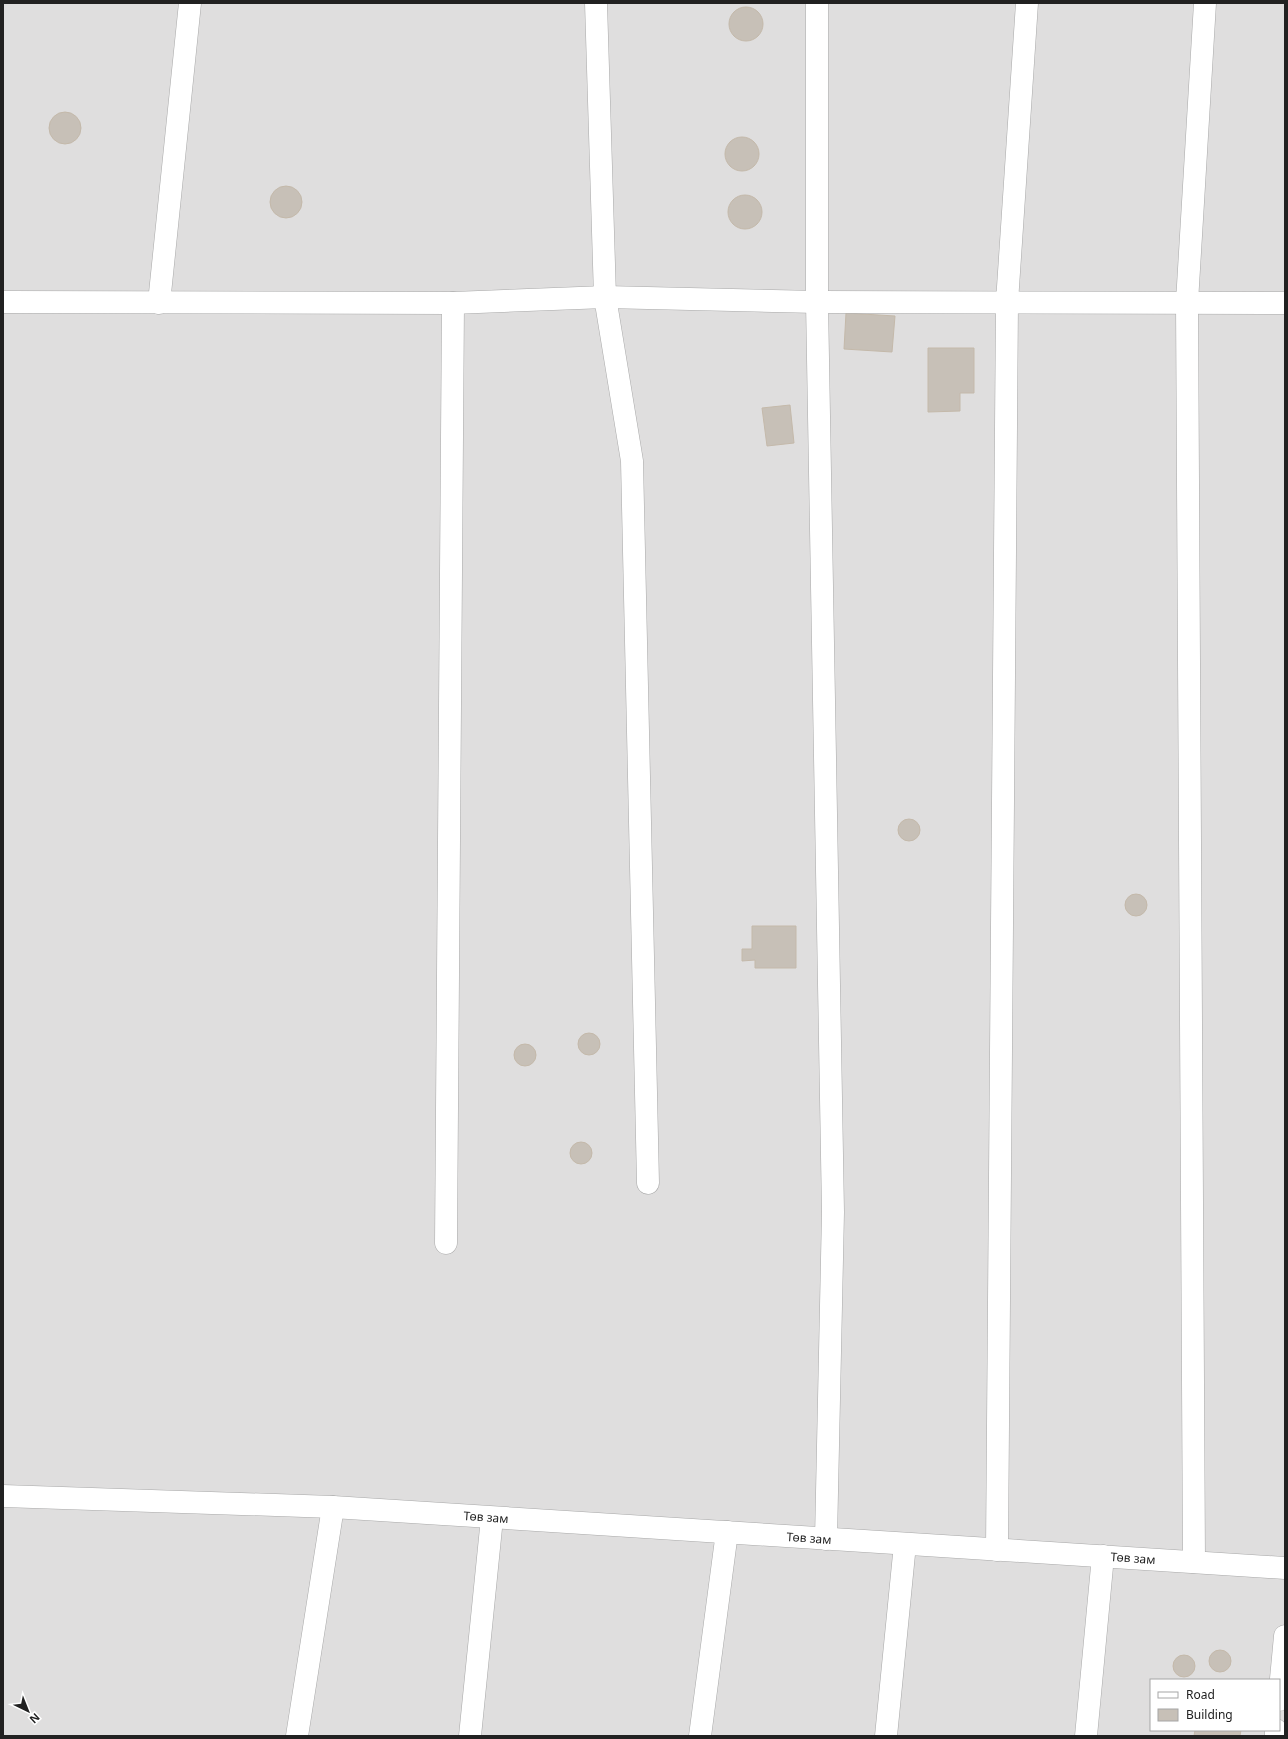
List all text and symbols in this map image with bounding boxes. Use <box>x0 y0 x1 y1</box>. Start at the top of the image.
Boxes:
street label: Төв зам <box>463 1507 509 1527</box>
street label: Төв зам <box>786 1528 832 1548</box>
street label: Төв зам <box>1110 1548 1156 1568</box>
legend <box>1150 1679 1280 1731</box>
text: Road <box>1186 1686 1215 1703</box>
north arrow <box>8 1691 48 1731</box>
text: Building <box>1186 1706 1233 1723</box>
text: N <box>27 1710 44 1727</box>

